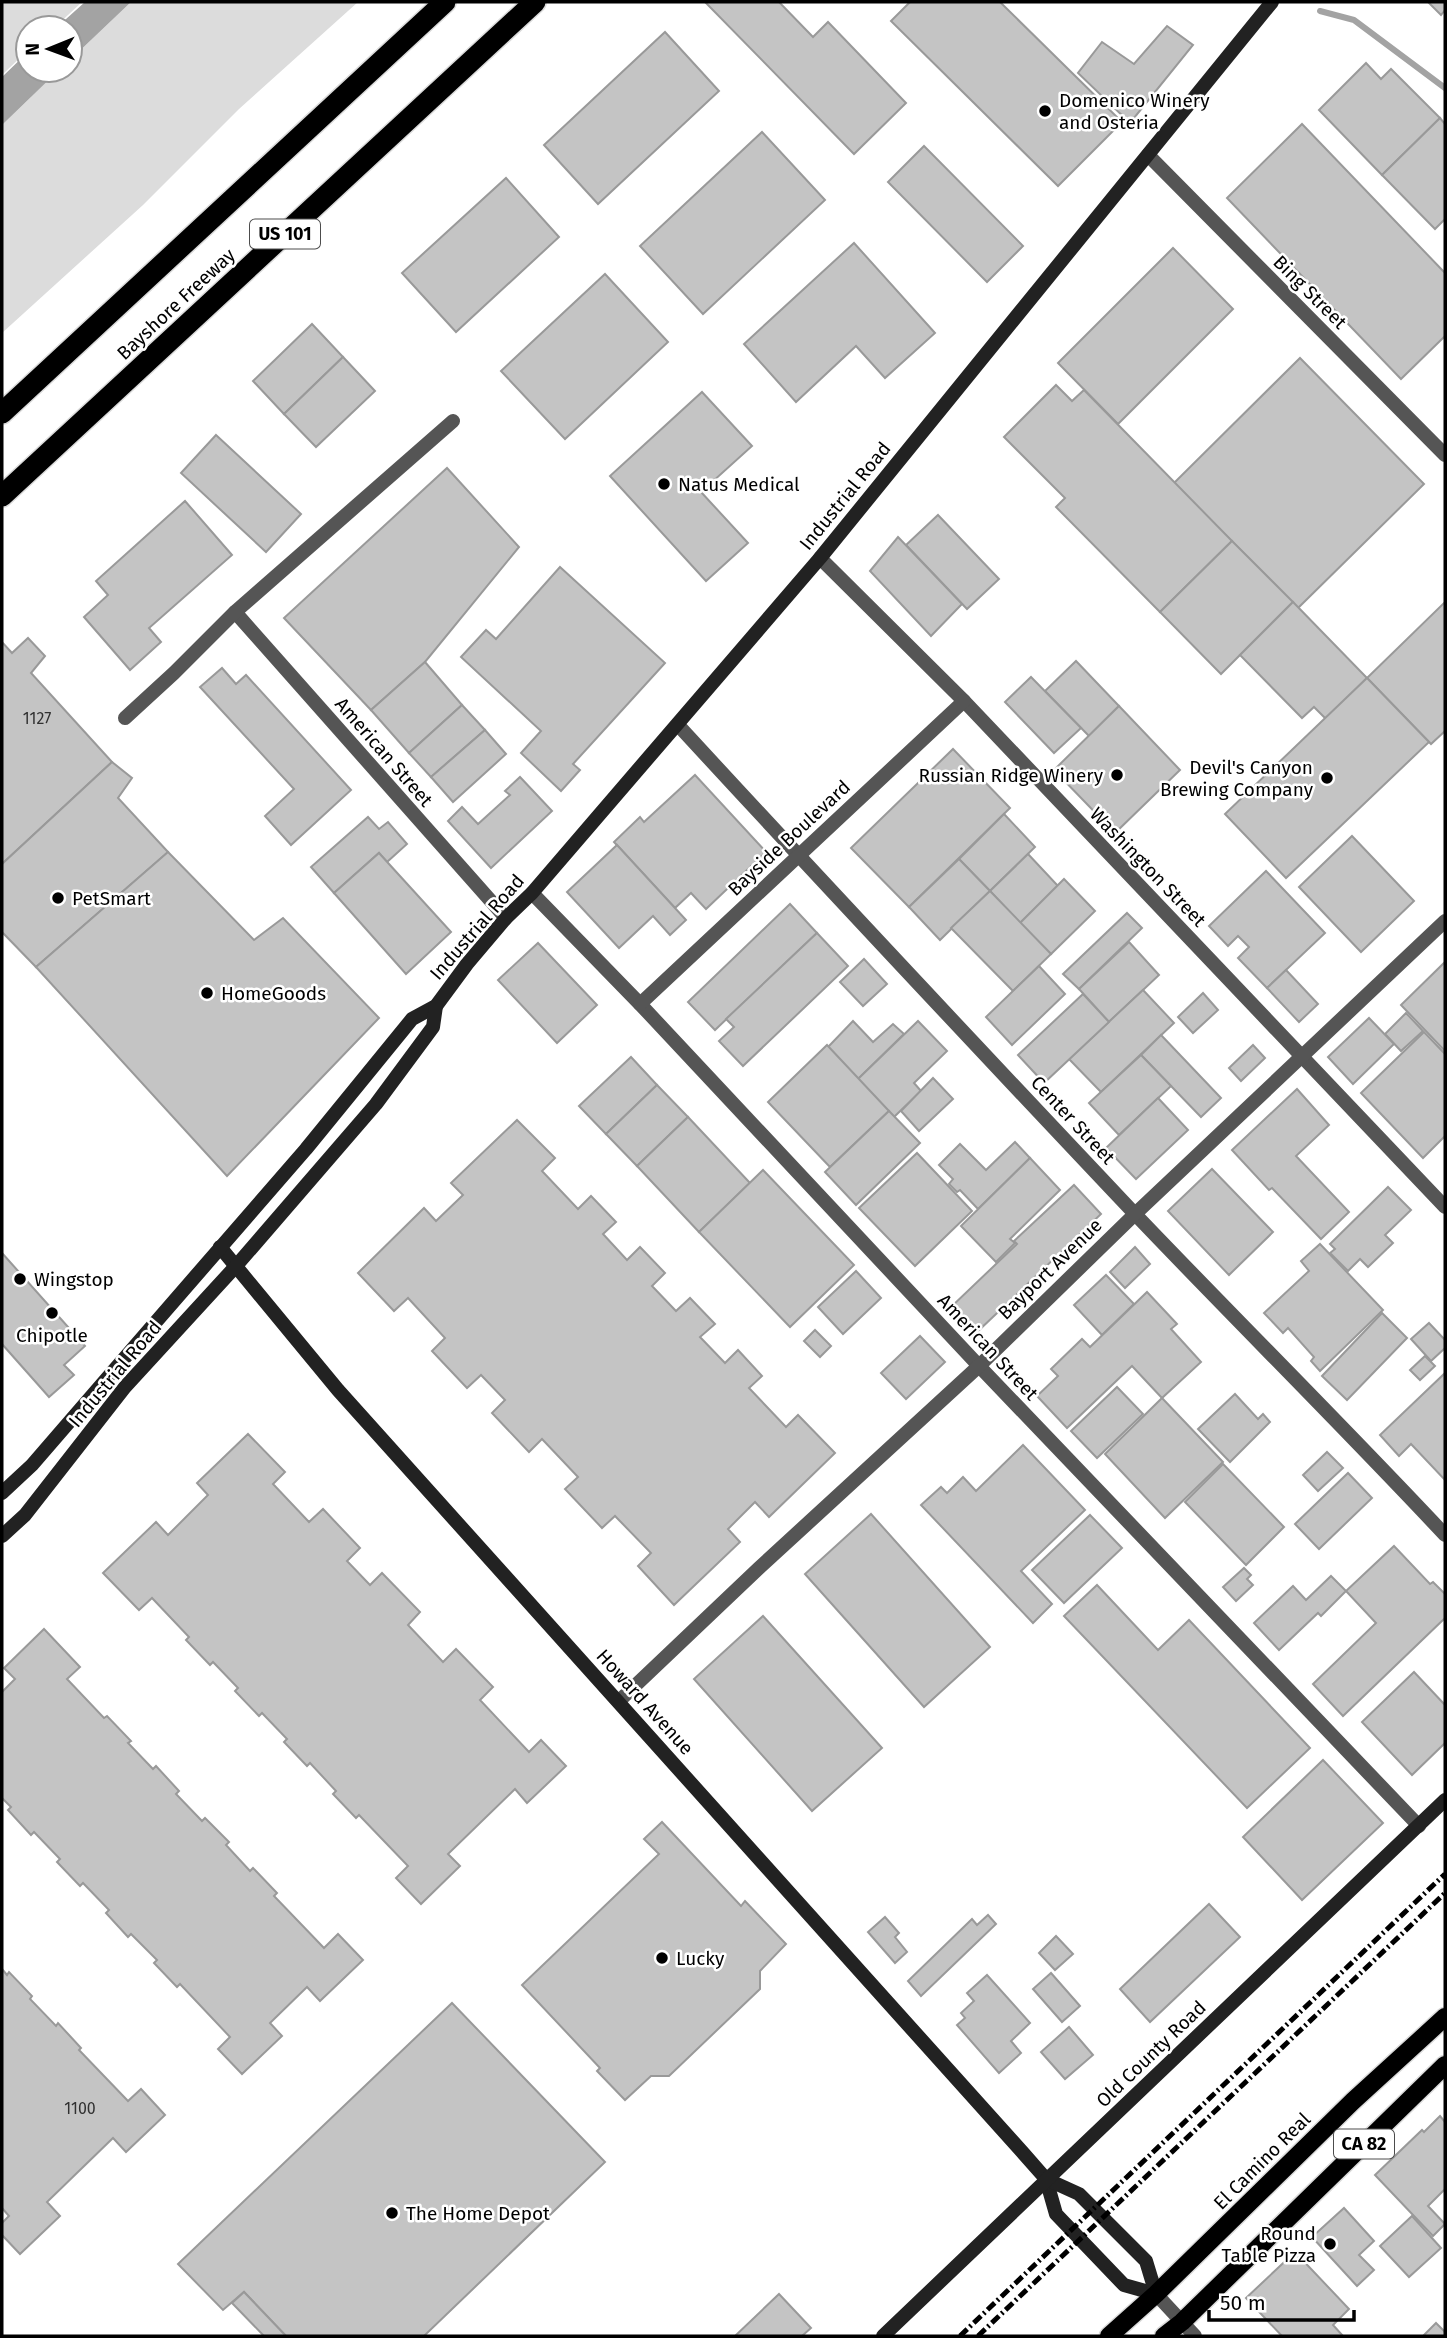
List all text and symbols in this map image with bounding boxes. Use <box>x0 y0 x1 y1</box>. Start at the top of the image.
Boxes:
north arrow <box>14 14 84 84</box>
text: N <box>21 43 44 56</box>
place label: Domenico Winery and Osteria <box>1059 89 1210 134</box>
marker: Domenico Winery and Osteria <box>1037 103 1053 119</box>
road number: US 101 <box>250 220 320 248</box>
street label: Bayshore Freeway <box>112 243 240 365</box>
street label: Bing Street <box>1268 250 1352 334</box>
street label: Industrial Road <box>794 437 896 555</box>
place label: Natus Medical <box>678 473 800 496</box>
marker: Natus Medical <box>656 476 672 492</box>
street label: American Street <box>330 693 438 811</box>
house number: 1127 <box>23 709 51 728</box>
place label: Devil's Canyon Brewing Company <box>1160 756 1314 801</box>
place label: Russian Ridge Winery <box>919 764 1104 787</box>
marker: Russian Ridge Winery <box>1109 767 1125 783</box>
marker: Devil's Canyon Brewing Company <box>1319 770 1335 786</box>
street label: Bayside Boulevard <box>723 775 855 901</box>
street label: Washington Street <box>1085 803 1211 932</box>
street label: Industrial Road <box>425 870 529 984</box>
place label: PetSmart <box>72 887 151 910</box>
marker: PetSmart <box>50 890 66 906</box>
place label: HomeGoods <box>221 982 326 1005</box>
marker: HomeGoods <box>199 985 215 1001</box>
street label: Center Street <box>1026 1071 1120 1169</box>
street label: Bayport Avenue <box>993 1214 1107 1324</box>
place label: Wingstop <box>34 1268 114 1291</box>
marker: Wingstop <box>12 1271 28 1287</box>
street label: American Street <box>933 1289 1043 1405</box>
marker: Chipotle <box>44 1305 60 1321</box>
street label: Industrial Road <box>64 1316 166 1432</box>
place label: Chipotle <box>16 1324 88 1347</box>
street label: Howard Avenue <box>592 1645 698 1759</box>
place label: Lucky <box>676 1947 725 1970</box>
marker: Lucky <box>654 1950 670 1966</box>
street label: Old County Road <box>1091 1996 1211 2112</box>
house number: 1100 <box>64 2099 96 2118</box>
street label: El Camino Real <box>1209 2108 1315 2214</box>
road number: CA 82 <box>1334 2130 1394 2158</box>
place label: The Home Depot <box>406 2202 550 2225</box>
marker: The Home Depot <box>384 2205 400 2221</box>
place label: Round Table Pizza <box>1222 2222 1316 2267</box>
marker: Round Table Pizza <box>1322 2236 1338 2252</box>
scale bar <box>1209 2278 1354 2322</box>
text: 50 m <box>1220 2290 1266 2316</box>

